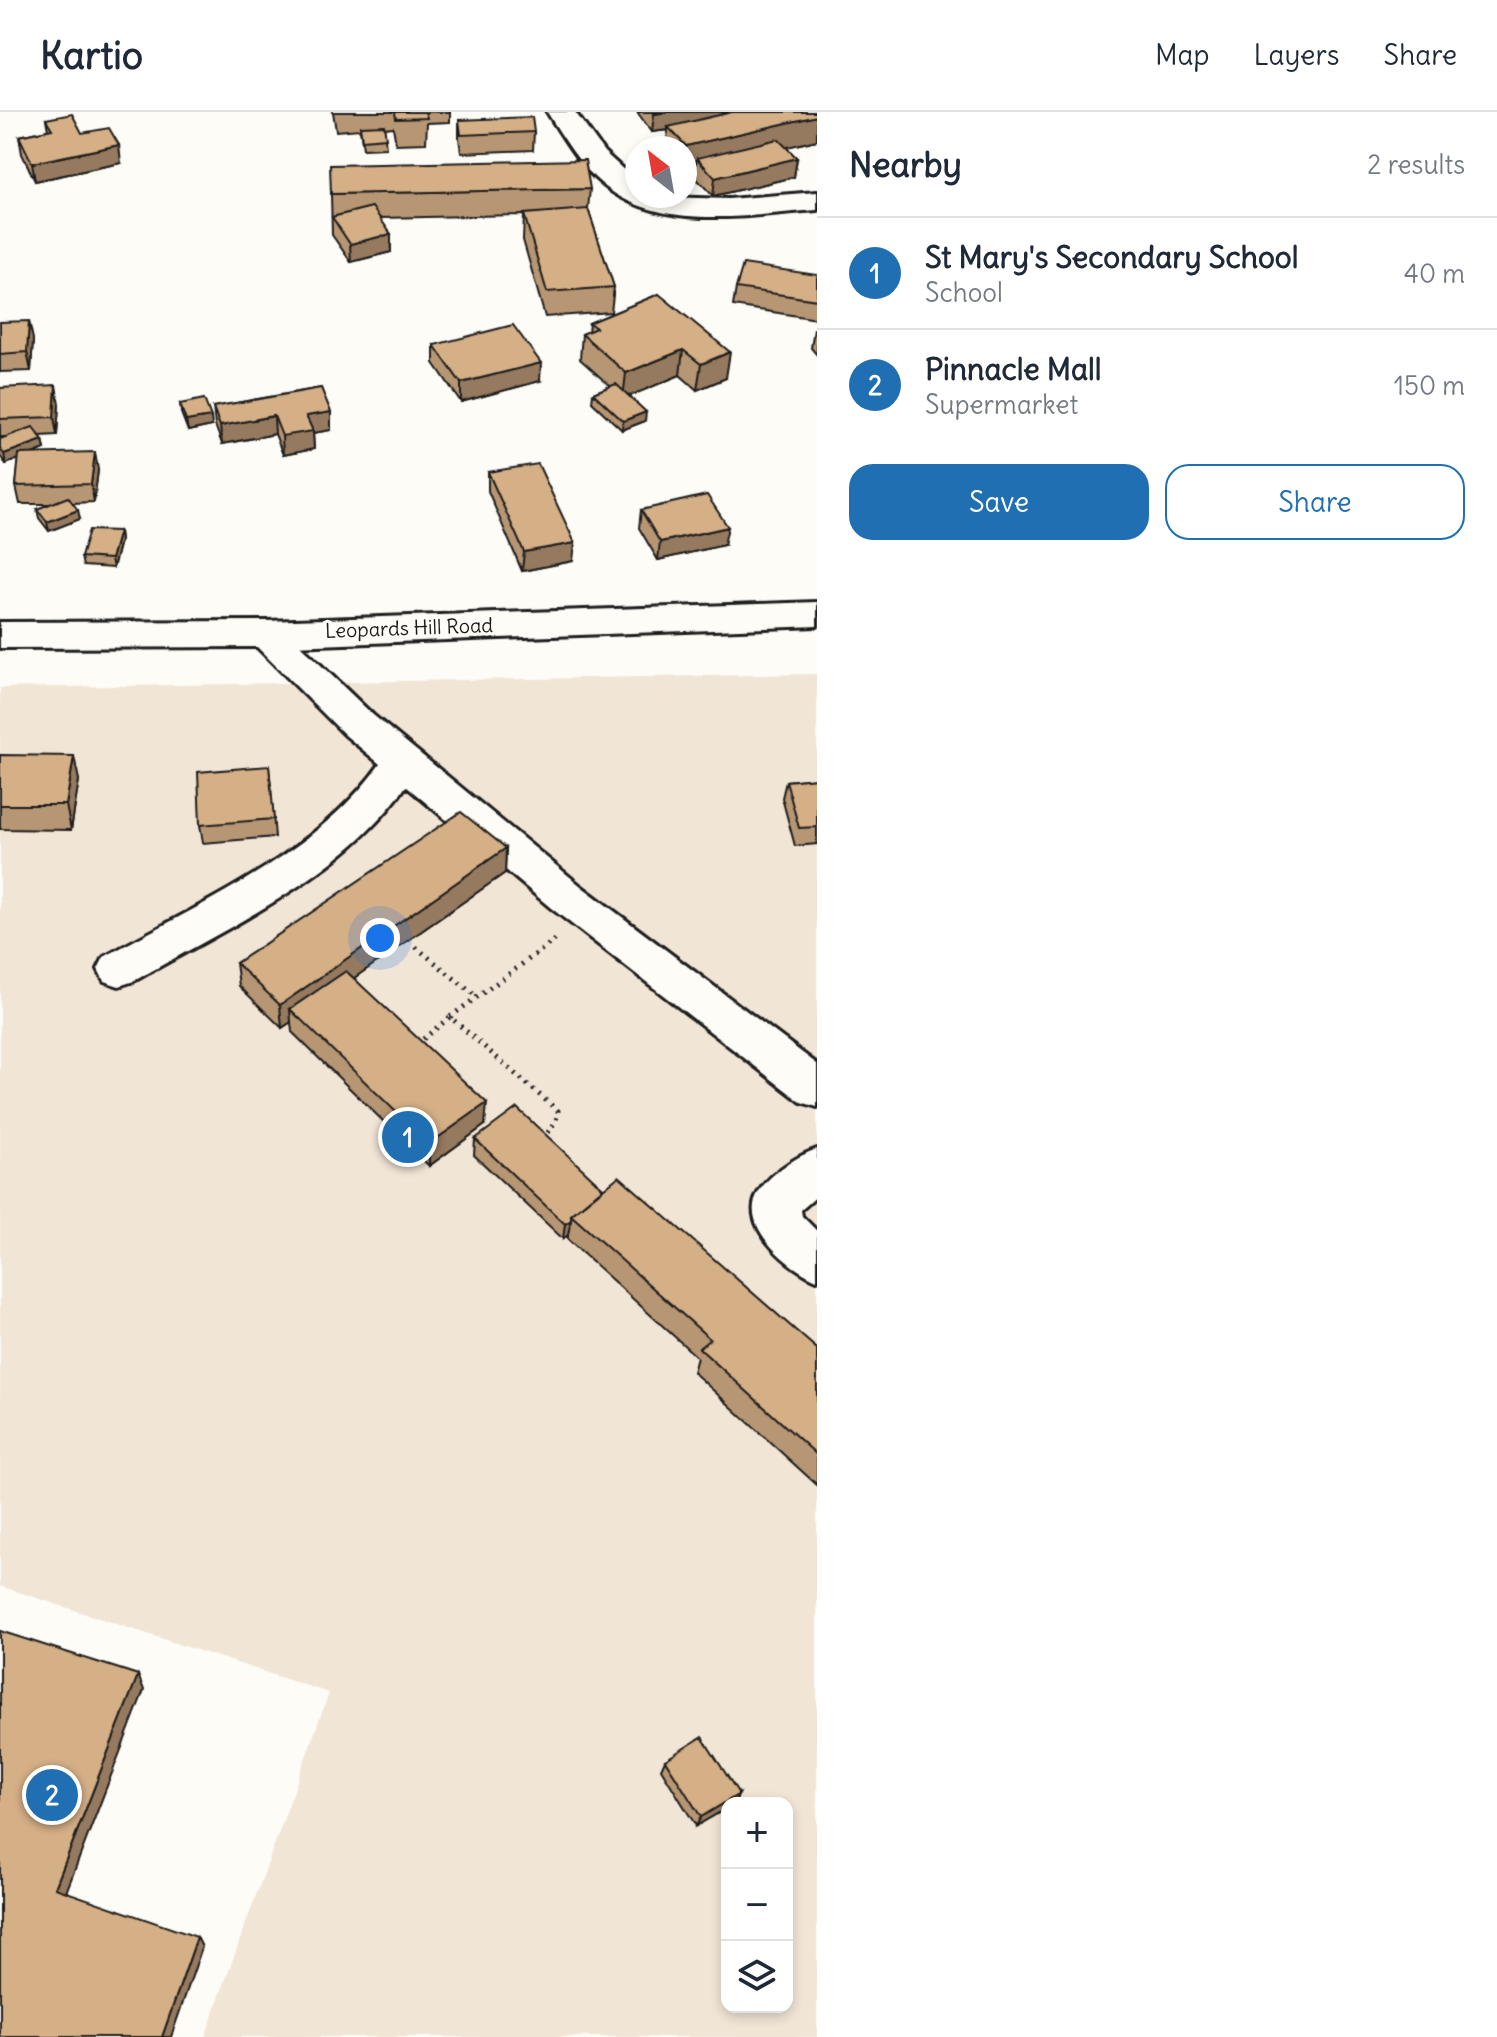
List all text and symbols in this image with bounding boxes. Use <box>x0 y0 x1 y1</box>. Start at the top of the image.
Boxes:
text: Kartio <box>40 32 143 79</box>
text: Map <box>1155 37 1210 73</box>
text: Layers <box>1254 37 1340 73</box>
text: Share <box>1384 37 1457 73</box>
north arrow <box>625 136 697 208</box>
text: Nearby <box>849 143 962 186</box>
text: 2 results <box>1367 148 1465 181</box>
text: St Mary's Secondary School <box>925 238 1298 276</box>
text: 1 <box>870 257 880 290</box>
text: 40 m <box>1404 257 1465 290</box>
text: School <box>925 276 1003 309</box>
text: Pinnacle Mall <box>925 350 1101 388</box>
text: 2 <box>868 369 882 402</box>
text: 150 m <box>1394 369 1465 402</box>
text: Supermarket <box>925 388 1078 421</box>
button: Save <box>849 464 1149 540</box>
button: Share <box>1165 464 1465 540</box>
street label: Leopards Hill Road <box>325 612 494 643</box>
your location <box>360 918 400 958</box>
pin: 1 <box>382 1107 434 1167</box>
pin: 2 <box>26 1765 78 1825</box>
map controls <box>721 1797 793 2013</box>
button: + <box>721 1797 793 1869</box>
button: − <box>721 1869 793 1941</box>
button: layers <box>721 1941 793 2013</box>

